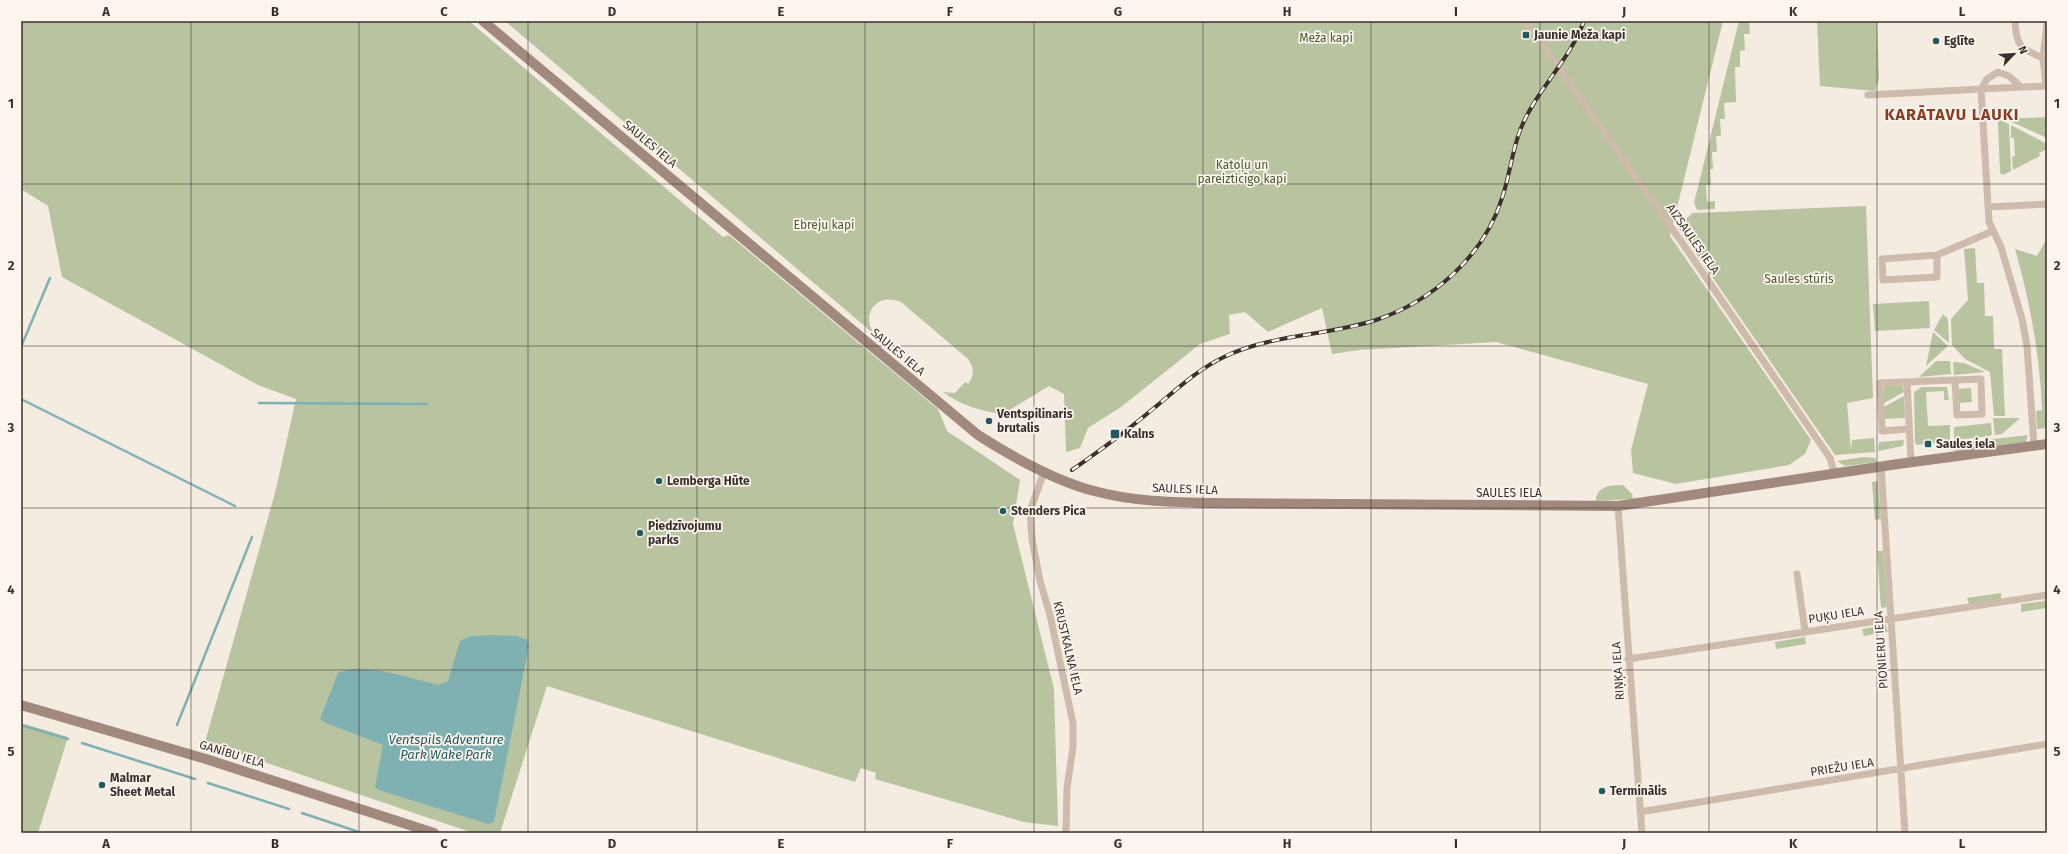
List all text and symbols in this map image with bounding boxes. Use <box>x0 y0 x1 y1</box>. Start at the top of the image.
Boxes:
text: A <box>101 4 110 19</box>
text: B <box>271 4 279 19</box>
text: C <box>440 4 448 19</box>
text: D <box>608 4 617 19</box>
text: E <box>778 4 785 19</box>
text: F <box>947 4 954 19</box>
text: G <box>1114 4 1122 19</box>
text: H <box>1283 4 1291 19</box>
text: I <box>1454 4 1458 19</box>
text: J <box>1621 4 1626 19</box>
text: K <box>1789 4 1798 19</box>
text: L <box>1959 4 1966 19</box>
place label: Jaunie Meža kapi <box>1533 28 1625 42</box>
marker: Jaunie Meža kapi <box>1521 30 1531 40</box>
park label: Meža kapi <box>1299 31 1353 45</box>
place label: Eglīte <box>1944 34 1975 48</box>
north arrow <box>1994 34 2034 74</box>
marker: Eglīte <box>1931 36 1941 46</box>
text: N <box>2015 44 2030 56</box>
text: 1 <box>8 96 14 111</box>
text: 1 <box>2054 96 2060 111</box>
district label: KARĀTAVU LAUKI <box>1884 105 2020 124</box>
street label: SAULES IELA <box>620 117 680 171</box>
park label: Katoļu un pareizticīgo kapi <box>1197 158 1287 186</box>
street label: AIZSAULES IELA <box>1664 201 1722 277</box>
park label: Ebreju kapi <box>794 218 854 232</box>
text: 2 <box>8 258 15 273</box>
text: 2 <box>2054 258 2061 273</box>
park label: Saules stūris <box>1764 272 1834 286</box>
street label: SAULES IELA <box>868 325 928 379</box>
place label: Ventspilinaris brutalis <box>996 407 1073 435</box>
marker: Ventspilinaris brutalis <box>984 416 994 426</box>
text: 3 <box>7 420 15 435</box>
text: 3 <box>2053 420 2061 435</box>
place label: Kalns <box>1124 427 1154 441</box>
marker: Kalns <box>1109 428 1121 440</box>
place label: Saules iela <box>1936 437 1996 451</box>
marker: Saules iela <box>1923 439 1933 449</box>
place label: Lemberga Hūte <box>667 474 750 488</box>
marker: Lemberga Hūte <box>654 476 664 486</box>
street label: SAULES IELA <box>1152 481 1218 497</box>
street label: SAULES IELA <box>1476 486 1542 500</box>
place label: Stenders Pica <box>1011 504 1086 518</box>
marker: Stenders Pica <box>998 506 1008 516</box>
place label: Piedzīvojumu parks <box>648 519 722 547</box>
marker: Piedzīvojumu parks <box>635 528 645 538</box>
text: 4 <box>7 582 15 597</box>
text: 4 <box>2053 582 2061 597</box>
street label: KRUSTKALNA IELA <box>1050 600 1086 696</box>
street label: PUĶU IELA <box>1807 604 1865 627</box>
street label: PIONIERU IELA <box>1871 610 1891 689</box>
street label: RIŅĶA IELA <box>1609 641 1628 701</box>
water label: Ventspils Adventure Park Wake Park <box>389 732 504 762</box>
street label: GANĪBU IELA <box>198 737 266 771</box>
text: 5 <box>8 744 15 759</box>
text: 5 <box>2054 744 2061 759</box>
street label: PRIEŽU IELA <box>1809 754 1875 779</box>
place label: Malmar Sheet Metal <box>110 771 176 799</box>
marker: Malmar Sheet Metal <box>97 780 107 790</box>
place label: Terminālis <box>1610 784 1667 798</box>
marker: Terminālis <box>1597 786 1607 796</box>
text: A <box>101 836 110 851</box>
text: B <box>271 836 279 851</box>
text: C <box>440 836 448 851</box>
text: D <box>608 836 617 851</box>
text: E <box>778 836 785 851</box>
text: F <box>947 836 954 851</box>
text: G <box>1114 836 1122 851</box>
text: H <box>1283 836 1291 851</box>
text: I <box>1454 836 1458 851</box>
text: J <box>1621 836 1626 851</box>
text: K <box>1789 836 1798 851</box>
text: L <box>1959 836 1966 851</box>

